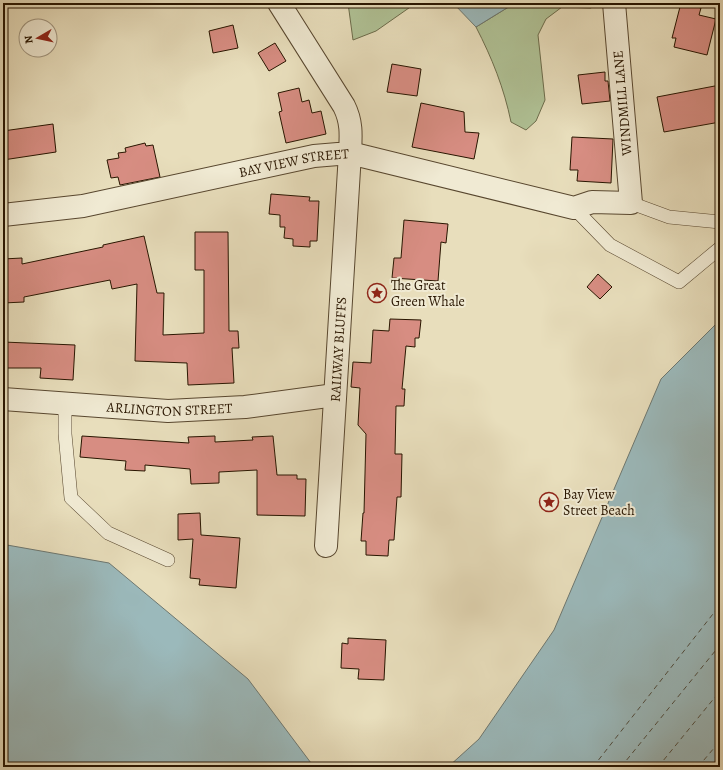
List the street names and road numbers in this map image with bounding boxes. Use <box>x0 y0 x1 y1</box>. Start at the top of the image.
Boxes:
street label: WINDMILL LANE <box>608 50 637 157</box>
street label: BAY VIEW STREET <box>237 144 350 182</box>
street label: RAILWAY BLUFFS <box>326 296 351 403</box>
street label: ARLINGTON STREET <box>105 397 233 421</box>

